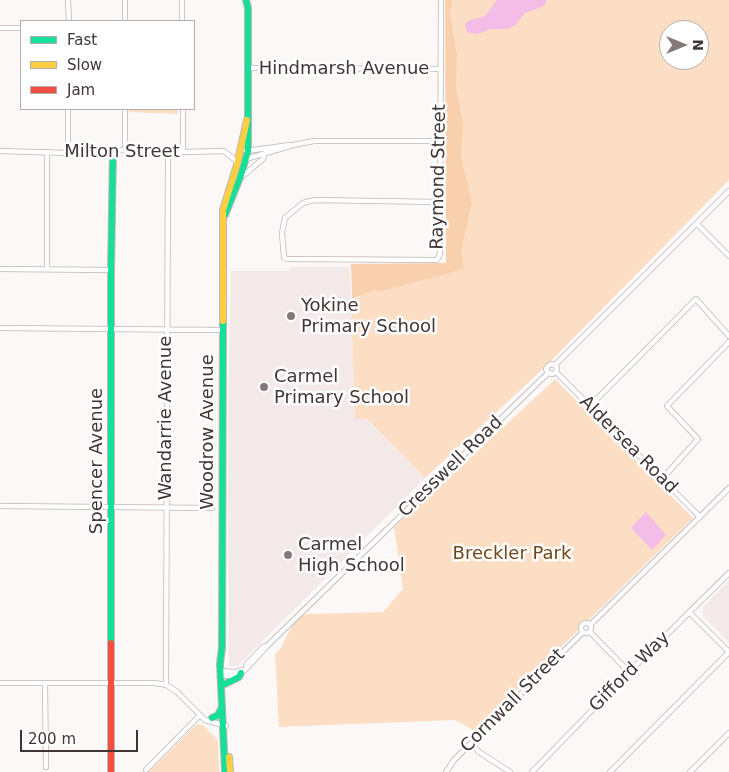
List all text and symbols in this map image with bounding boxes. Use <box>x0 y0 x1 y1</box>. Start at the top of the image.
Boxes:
legend <box>20 20 195 110</box>
north arrow <box>659 20 709 70</box>
text: Fast <box>67 31 97 49</box>
text: N <box>690 39 706 51</box>
text: Slow <box>67 56 102 74</box>
street label: Hindmarsh Avenue <box>259 58 429 80</box>
text: Jam <box>67 81 95 99</box>
street label: Raymond Street <box>427 104 451 250</box>
street label: Milton Street <box>64 141 180 163</box>
place label: Yokine Primary School <box>301 295 436 338</box>
marker: Yokine Primary School <box>285 310 297 322</box>
street label: Wandarrie Avenue <box>155 336 177 500</box>
street label: Woodrow Avenue <box>197 354 219 510</box>
place label: Carmel Primary School <box>274 366 409 408</box>
marker: Carmel Primary School <box>258 381 270 393</box>
street label: Spencer Avenue <box>86 388 108 534</box>
street label: Aldersea Road <box>575 392 681 498</box>
street label: Cresswell Road <box>395 412 507 522</box>
place label: Carmel High School <box>298 534 405 576</box>
park label: Breckler Park <box>453 543 571 565</box>
marker: Carmel High School <box>282 549 294 561</box>
street label: Gifford Way <box>585 627 675 717</box>
street label: Cornwall Street <box>456 644 570 758</box>
scale bar <box>22 720 140 752</box>
text: 200 m <box>28 730 76 748</box>

